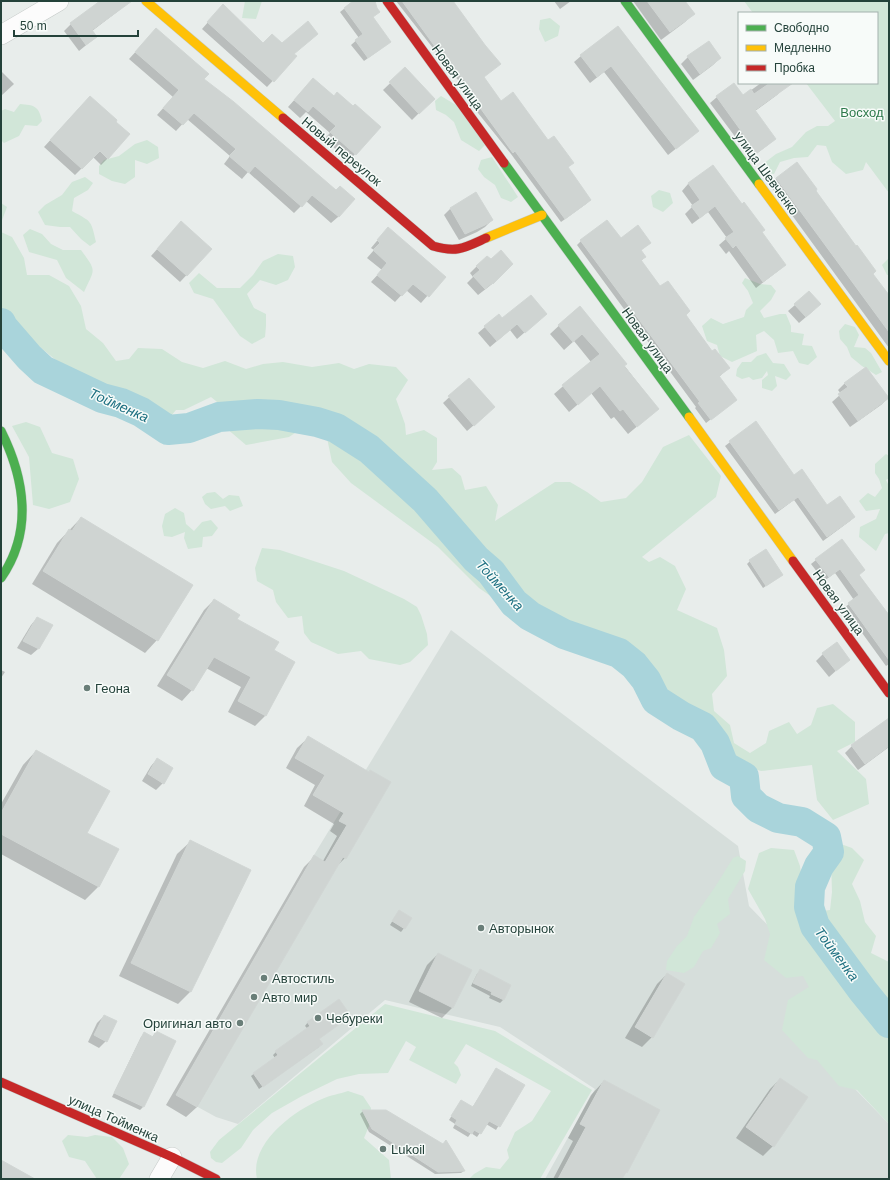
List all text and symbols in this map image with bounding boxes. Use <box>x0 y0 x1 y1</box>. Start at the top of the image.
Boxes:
scale bar <box>14 12 138 38</box>
legend <box>738 12 878 84</box>
text: 50 m <box>20 19 47 33</box>
text: Свободно <box>774 21 829 35</box>
text: Медленно <box>774 41 831 55</box>
street label: Новая улица <box>429 42 487 113</box>
text: Пробка <box>774 61 815 75</box>
park label: Восход <box>840 105 884 120</box>
street label: Новый переулок <box>299 114 385 189</box>
street label: улица Шевченко <box>731 129 802 218</box>
street label: Новая улица <box>619 305 677 376</box>
water label: Тойменка <box>87 385 151 425</box>
water label: Тойменка <box>473 556 527 614</box>
street label: Новая улица <box>810 567 868 638</box>
place label: Геона <box>95 681 131 696</box>
marker: Геона <box>82 683 92 693</box>
place label: Авторынок <box>489 921 554 936</box>
marker: Авторынок <box>476 923 486 933</box>
water label: Тойменка <box>812 924 863 984</box>
place label: Автостиль <box>272 971 335 986</box>
marker: Автостиль <box>259 973 269 983</box>
place label: Авто мир <box>262 990 317 1005</box>
marker: Авто мир <box>249 992 259 1002</box>
place label: Чебуреки <box>326 1011 383 1026</box>
marker: Чебуреки <box>313 1013 323 1023</box>
place label: Оригинал авто <box>143 1016 232 1031</box>
marker: Оригинал авто <box>235 1018 245 1028</box>
street label: улица Тойменка <box>66 1092 162 1145</box>
place label: Lukoil <box>391 1142 425 1157</box>
marker: Lukoil <box>378 1144 388 1154</box>

